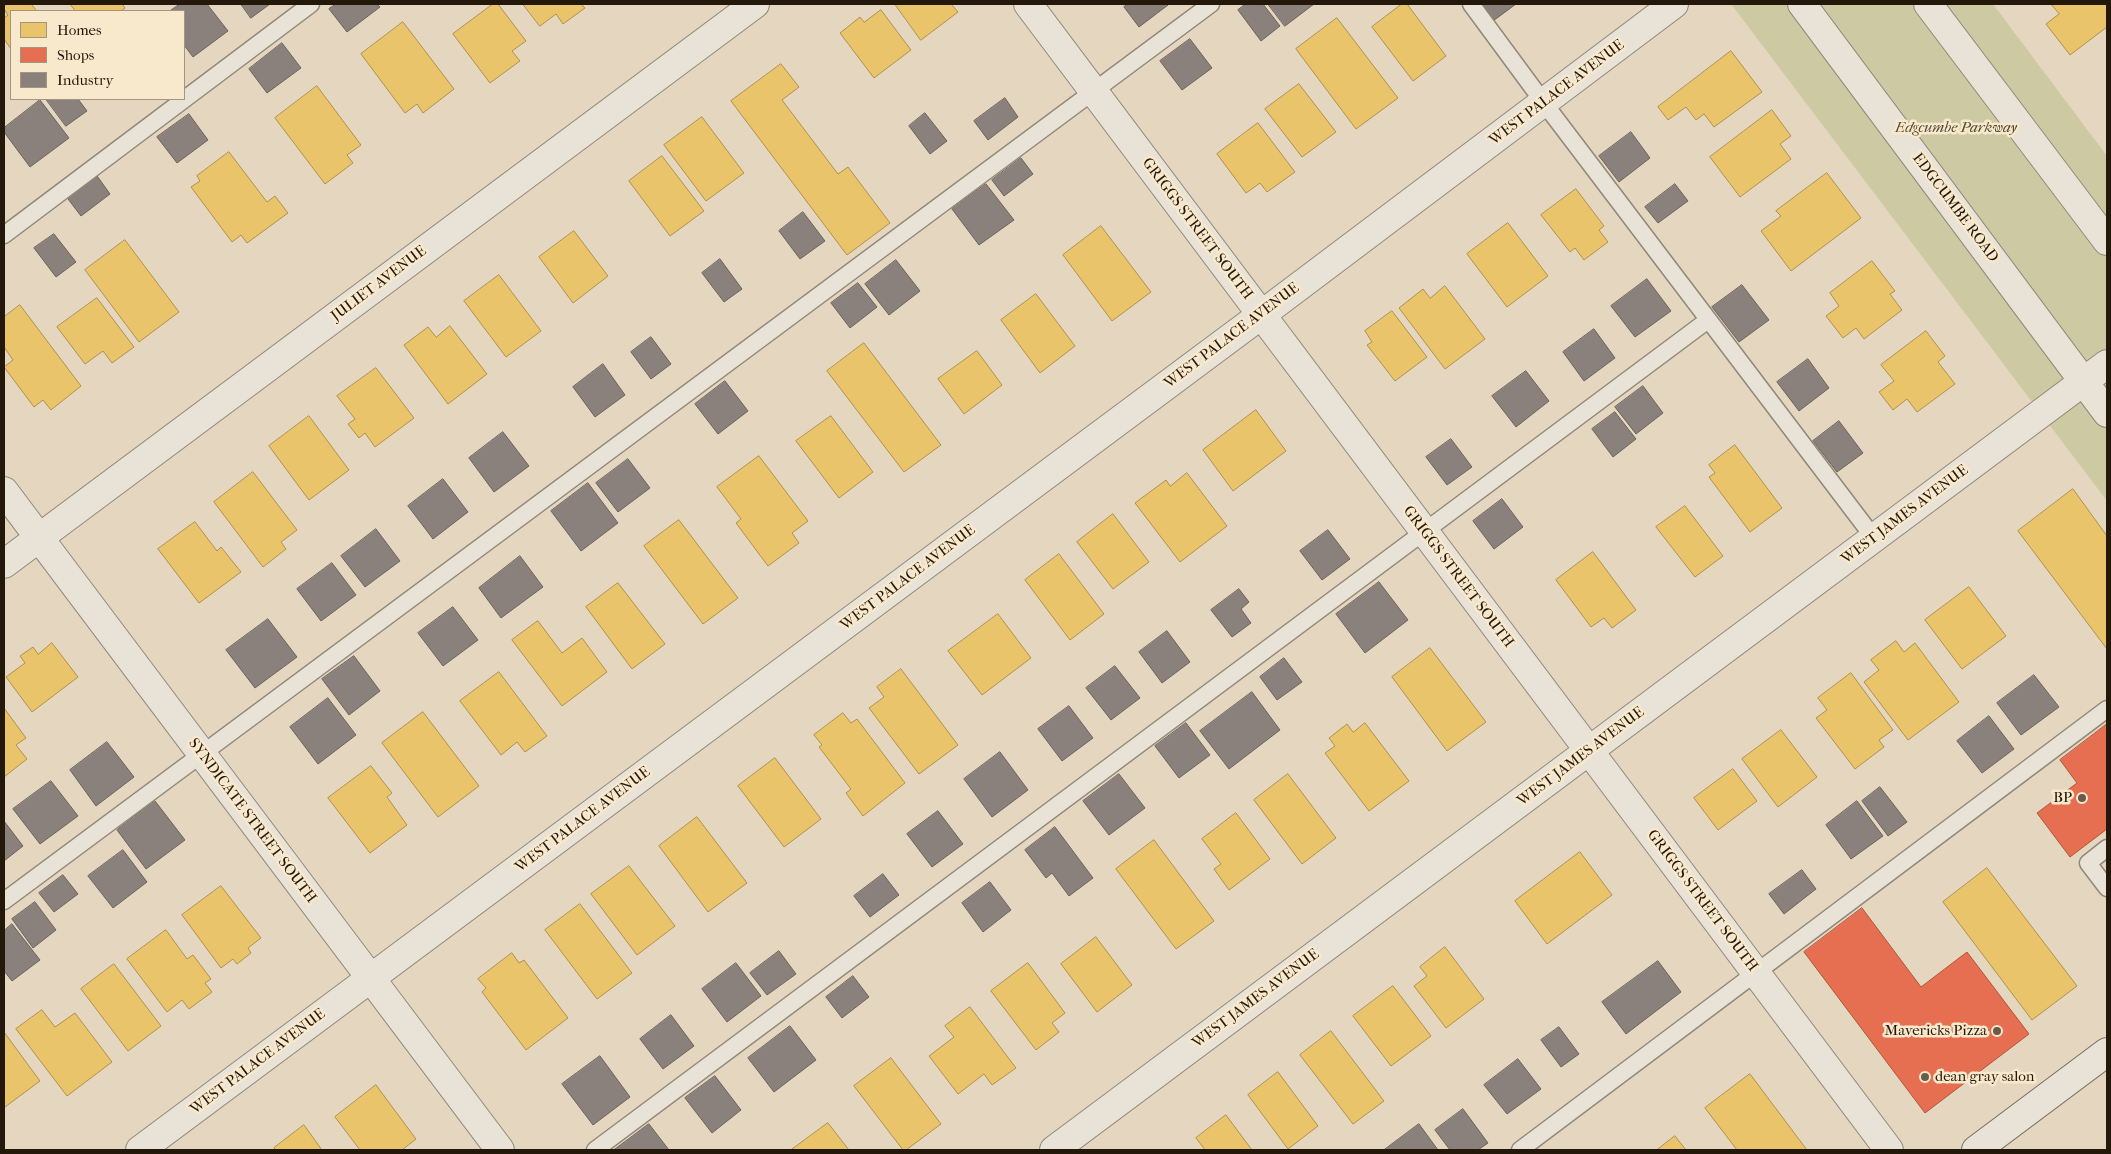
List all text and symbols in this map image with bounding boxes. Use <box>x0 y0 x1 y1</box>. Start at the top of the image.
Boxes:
legend <box>10 10 185 100</box>
text: Homes <box>57 21 102 39</box>
street label: WEST PALACE AVENUE <box>1486 36 1628 150</box>
text: Shops <box>57 46 94 64</box>
text: Industry <box>57 71 113 89</box>
park label: Edgcumbe Parkway <box>1895 119 2017 137</box>
street label: EDGCUMBE ROAD <box>1908 150 2002 266</box>
street label: GRIGGS STREET SOUTH <box>1138 155 1256 303</box>
street label: JULIET AVENUE <box>328 242 430 326</box>
street label: WEST PALACE AVENUE <box>1161 279 1303 393</box>
street label: WEST JAMES AVENUE <box>1838 461 1972 569</box>
street label: GRIGGS STREET SOUTH <box>1399 503 1517 651</box>
street label: WEST PALACE AVENUE <box>837 521 979 635</box>
street label: WEST JAMES AVENUE <box>1514 703 1648 811</box>
street label: SYNDICATE STREET SOUTH <box>184 735 320 907</box>
street label: WEST PALACE AVENUE <box>512 763 654 877</box>
place label: BP <box>2053 789 2072 807</box>
marker: BP <box>2076 792 2088 804</box>
street label: GRIGGS STREET SOUTH <box>1643 827 1761 975</box>
street label: WEST JAMES AVENUE <box>1189 945 1323 1053</box>
street label: WEST PALACE AVENUE <box>187 1005 329 1119</box>
place label: Mavericks Pizza <box>1885 1022 1987 1040</box>
marker: Mavericks Pizza <box>1991 1025 2003 1037</box>
place label: dean gray salon <box>1935 1068 2035 1086</box>
marker: dean gray salon <box>1919 1071 1931 1083</box>

